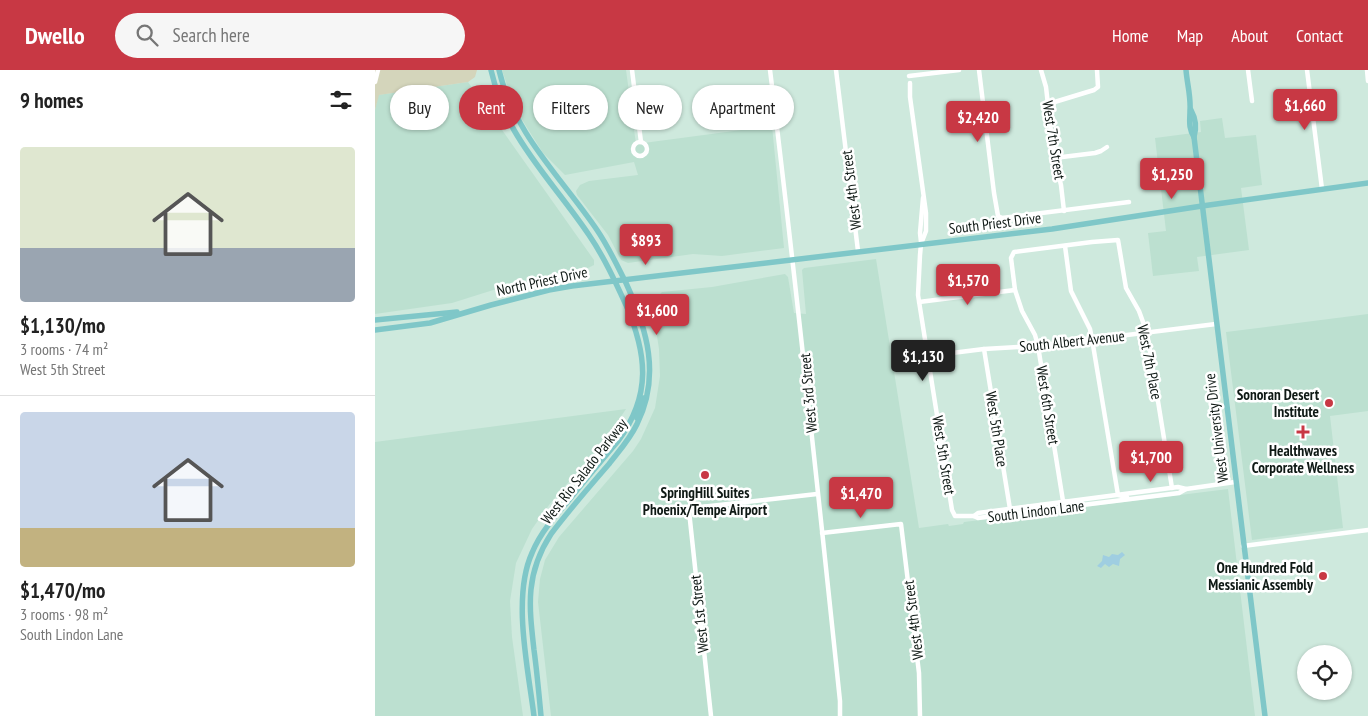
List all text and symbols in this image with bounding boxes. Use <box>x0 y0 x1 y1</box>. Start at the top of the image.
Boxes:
search box <box>115 13 465 58</box>
text: Dwello <box>25 20 85 51</box>
icon: search <box>133 21 161 49</box>
text: Search here <box>173 23 250 47</box>
text: Home <box>1112 24 1149 47</box>
text: Map <box>1177 24 1203 47</box>
text: About <box>1231 24 1268 47</box>
text: Contact <box>1296 24 1343 47</box>
chip: Buy <box>390 85 449 130</box>
chip: Rent <box>459 85 523 130</box>
chip: Filters <box>533 85 608 130</box>
chip: New <box>618 85 682 130</box>
chip: Apartment <box>692 85 794 130</box>
icon: filters <box>327 86 355 114</box>
text: 9 homes <box>20 87 83 114</box>
pin: $1,660 <box>1264 88 1346 131</box>
text: $1,660 <box>1284 95 1326 115</box>
street label: West 7th Street <box>1038 99 1070 181</box>
pin: $2,420 <box>937 100 1019 143</box>
text: $2,420 <box>957 107 999 127</box>
street label: West 4th Street <box>837 149 865 231</box>
pin: $1,250 <box>1131 158 1213 200</box>
text: $1,250 <box>1151 164 1193 184</box>
icon: home <box>143 179 233 269</box>
street label: South Priest Drive <box>948 208 1042 238</box>
pin: $893 <box>616 224 676 266</box>
text: $893 <box>631 230 661 250</box>
street label: North Priest Drive <box>495 262 589 300</box>
pin: $1,570 <box>927 264 1009 306</box>
text: $1,570 <box>947 270 989 290</box>
pin: $1,600 <box>616 294 698 336</box>
text: $1,600 <box>636 300 678 320</box>
text: $1,130/mo <box>20 312 105 339</box>
street label: West 7th Place <box>1133 323 1167 401</box>
street label: South Albert Avenue <box>1019 326 1125 356</box>
text: 3 rooms · 74 m² <box>20 339 108 359</box>
pin: $1,130 <box>882 340 964 382</box>
text: $1,130 <box>902 346 944 366</box>
street label: West 3rd Street <box>795 352 821 434</box>
text: West 5th Street <box>20 359 105 379</box>
street label: West 6th Street <box>1032 364 1064 446</box>
street label: West University Drive <box>1200 372 1232 484</box>
place label: Sonoran Desert Institute <box>1237 385 1320 421</box>
street label: West 5th Place <box>982 390 1012 468</box>
marker: Sonoran Desert Institute <box>1323 397 1335 409</box>
street label: West Rio Salado Parkway <box>537 414 631 528</box>
street label: West 5th Street <box>928 414 960 496</box>
marker: Healthwaves Corporate Wellness <box>1296 425 1310 439</box>
pin: $1,700 <box>1110 440 1192 483</box>
place label: Healthwaves Corporate Wellness <box>1252 441 1354 477</box>
icon: home <box>143 445 233 535</box>
text: $1,700 <box>1130 447 1172 467</box>
marker: SpringHill Suites Phoenix/Tempe Airport <box>699 469 711 481</box>
pin: $1,470 <box>820 476 902 519</box>
place label: SpringHill Suites Phoenix/Tempe Airport <box>643 483 768 519</box>
text: $1,470 <box>840 483 882 503</box>
street label: South Lindon Lane <box>987 496 1085 526</box>
place label: One Hundred Fold Messianic Assembly <box>1208 558 1314 594</box>
marker: One Hundred Fold Messianic Assembly <box>1317 570 1329 582</box>
street label: West 1st Street <box>685 574 713 654</box>
text: $1,470/mo <box>20 577 105 604</box>
street label: West 4th Street <box>899 579 927 661</box>
text: 3 rooms · 98 m² <box>20 604 108 624</box>
text: South Lindon Lane <box>20 624 123 644</box>
map controls <box>1297 645 1352 700</box>
button: locate <box>1297 645 1352 700</box>

